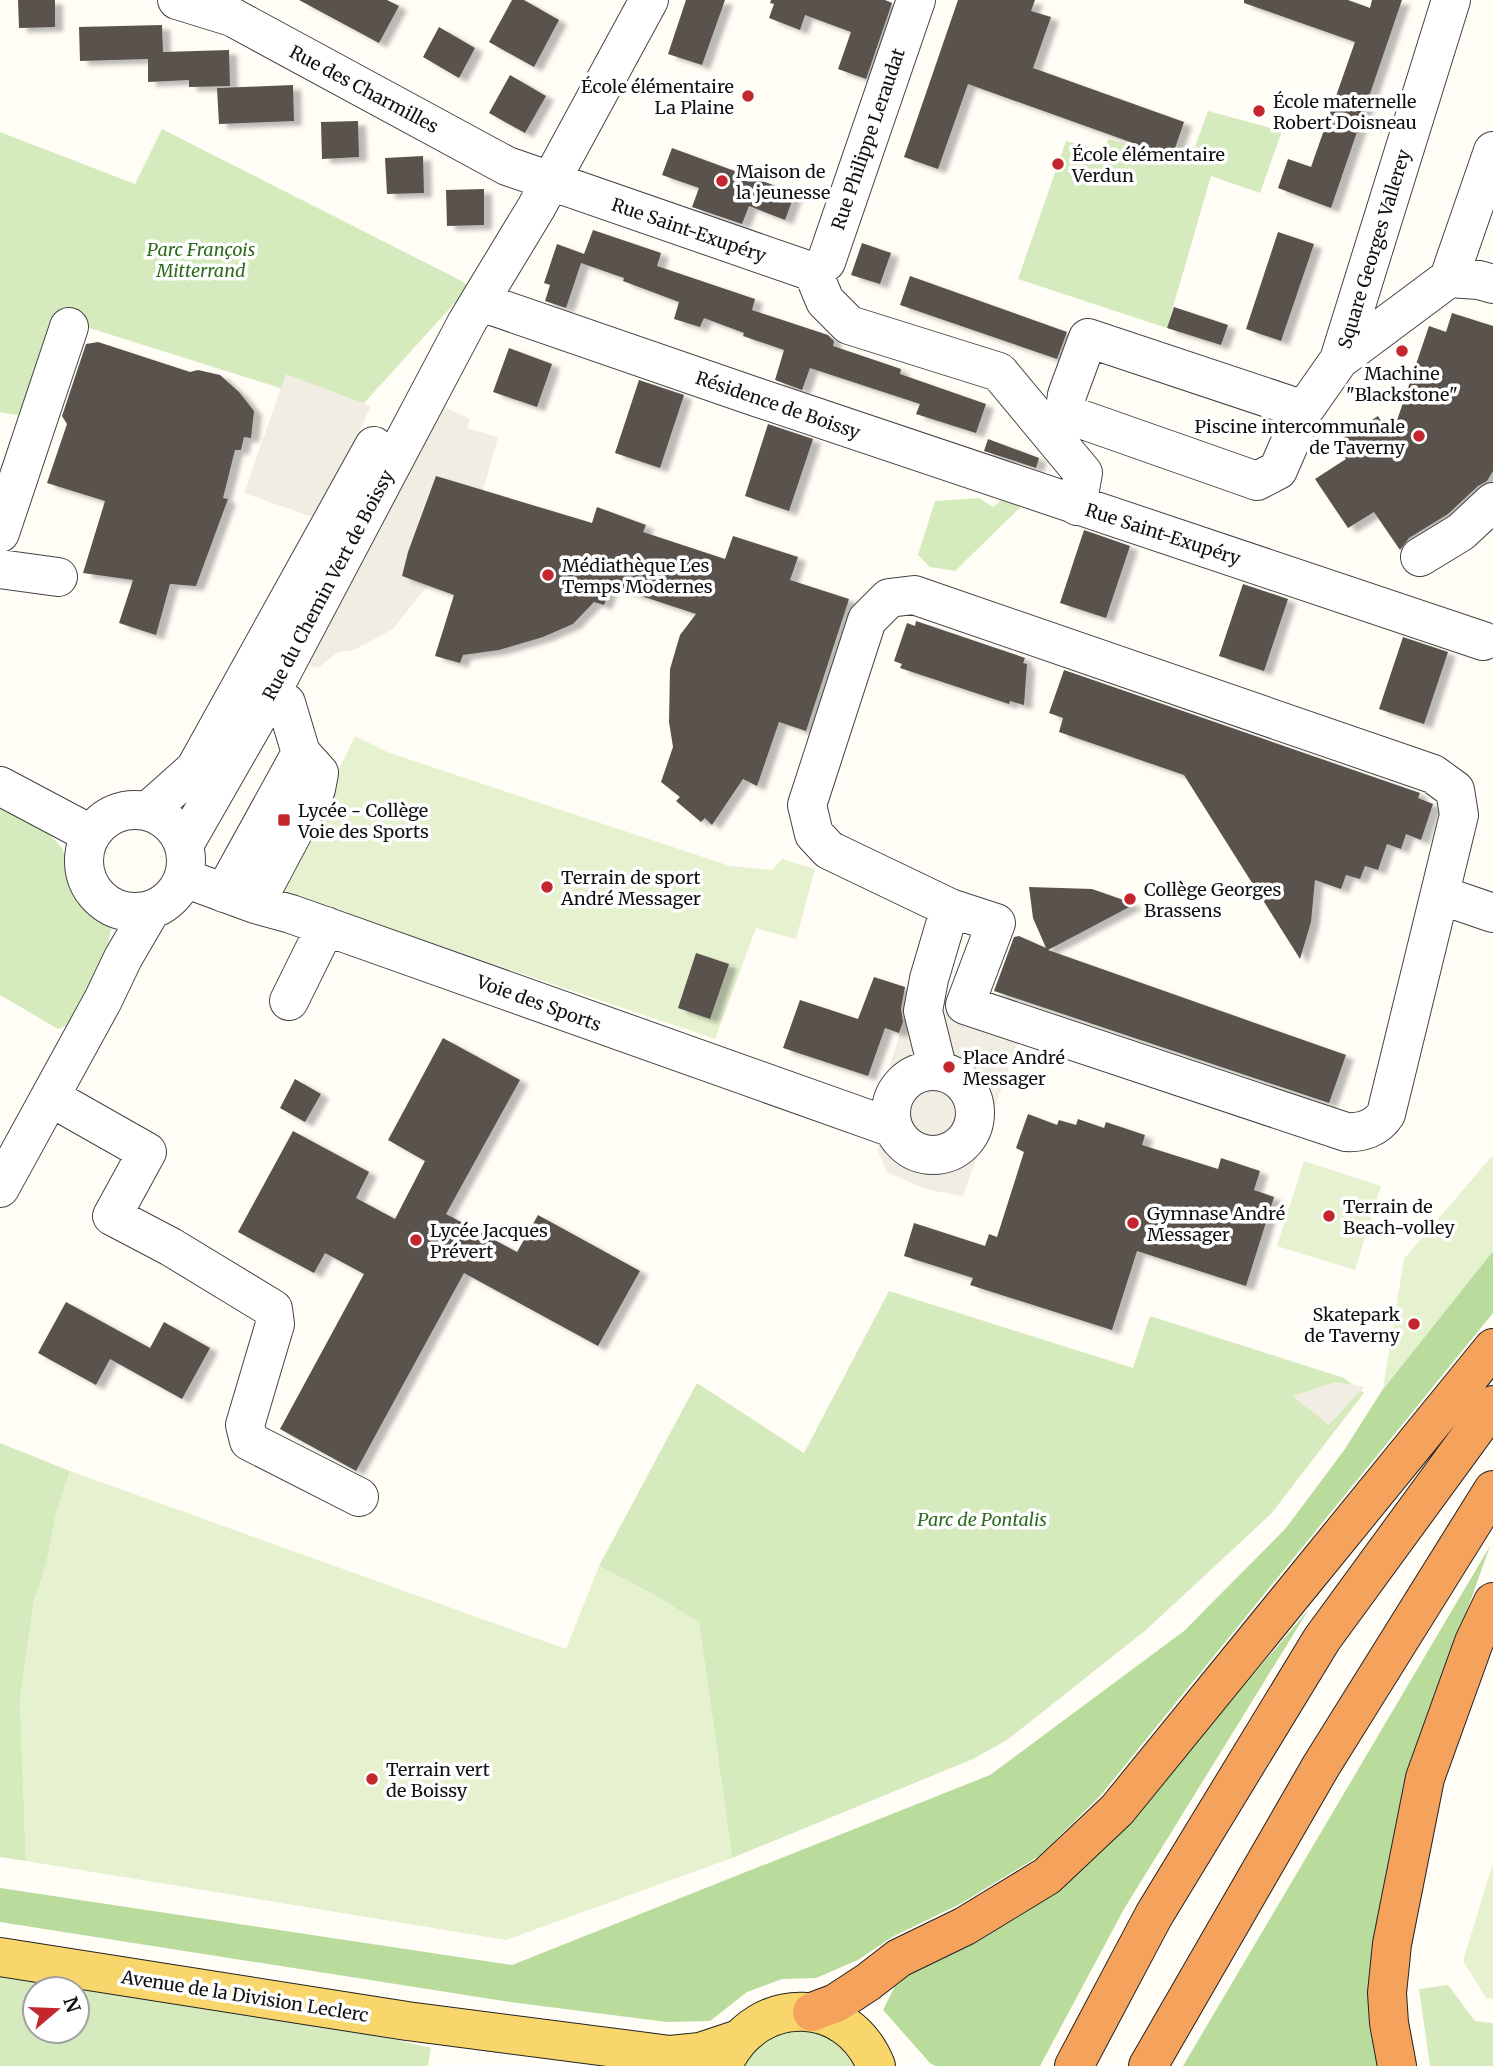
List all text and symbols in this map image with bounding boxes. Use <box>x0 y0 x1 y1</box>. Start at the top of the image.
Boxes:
street label: Rue des Charmilles <box>286 40 443 138</box>
street label: Rue Philippe Leraudat <box>826 45 910 233</box>
place label: École élémentaire La Plaine <box>581 75 734 119</box>
marker: École élémentaire La Plaine <box>740 88 756 104</box>
place label: École maternelle Robert Doisneau <box>1273 90 1417 134</box>
marker: École maternelle Robert Doisneau <box>1251 103 1267 119</box>
place label: École élémentaire Verdun <box>1071 143 1225 187</box>
street label: Square Georges Vallerey <box>1333 146 1415 352</box>
marker: École élémentaire Verdun <box>1050 156 1066 172</box>
place label: Maison de la jeunesse <box>736 160 830 204</box>
marker: Maison de la jeunesse <box>714 173 730 189</box>
street label: Rue Saint-Exupéry <box>609 193 770 267</box>
park label: Parc François Mitterrand <box>147 238 255 282</box>
marker: Machine "Blackstone" <box>1394 343 1410 359</box>
place label: Machine "Blackstone" <box>1346 362 1458 406</box>
street label: Résidence de Boissy <box>693 366 864 444</box>
place label: Piscine intercommunale de Taverny <box>1195 415 1406 459</box>
marker: Piscine intercommunale de Taverny <box>1411 428 1427 444</box>
street label: Rue du Chemin Vert de Boissy <box>257 465 399 704</box>
street label: Rue Saint-Exupéry <box>1082 498 1244 570</box>
place label: Médiathèque Les Temps Modernes <box>562 554 713 598</box>
marker: Médiathèque Les Temps Modernes <box>540 567 556 583</box>
place label: Lycée - Collège Voie des Sports <box>297 799 429 843</box>
marker: Lycée - Collège Voie des Sports <box>276 812 292 828</box>
place label: Terrain de sport André Messager <box>560 866 701 910</box>
place label: Collège Georges Brassens <box>1144 878 1281 922</box>
marker: Terrain de sport André Messager <box>539 879 555 895</box>
marker: Collège Georges Brassens <box>1122 891 1138 907</box>
street label: Voie des Sports <box>473 969 605 1036</box>
place label: Place André Messager <box>963 1046 1065 1090</box>
marker: Place André Messager <box>941 1059 957 1075</box>
place label: Terrain de Beach-volley <box>1343 1195 1455 1239</box>
place label: Gymnase André Messager <box>1147 1202 1285 1246</box>
marker: Terrain de Beach-volley <box>1321 1208 1337 1224</box>
marker: Gymnase André Messager <box>1125 1215 1141 1231</box>
place label: Lycée Jacques Prévert <box>430 1219 548 1263</box>
marker: Lycée Jacques Prévert <box>408 1232 424 1248</box>
place label: Skatepark de Taverny <box>1304 1303 1401 1347</box>
marker: Skatepark de Taverny <box>1406 1316 1422 1332</box>
park label: Parc de Pontalis <box>917 1508 1047 1531</box>
place label: Terrain vert de Boissy <box>386 1758 490 1802</box>
marker: Terrain vert de Boissy <box>364 1771 380 1787</box>
street label: Avenue de la Division Leclerc <box>119 1965 370 2027</box>
north arrow <box>21 1975 91 2045</box>
text: N <box>58 1993 86 2015</box>

